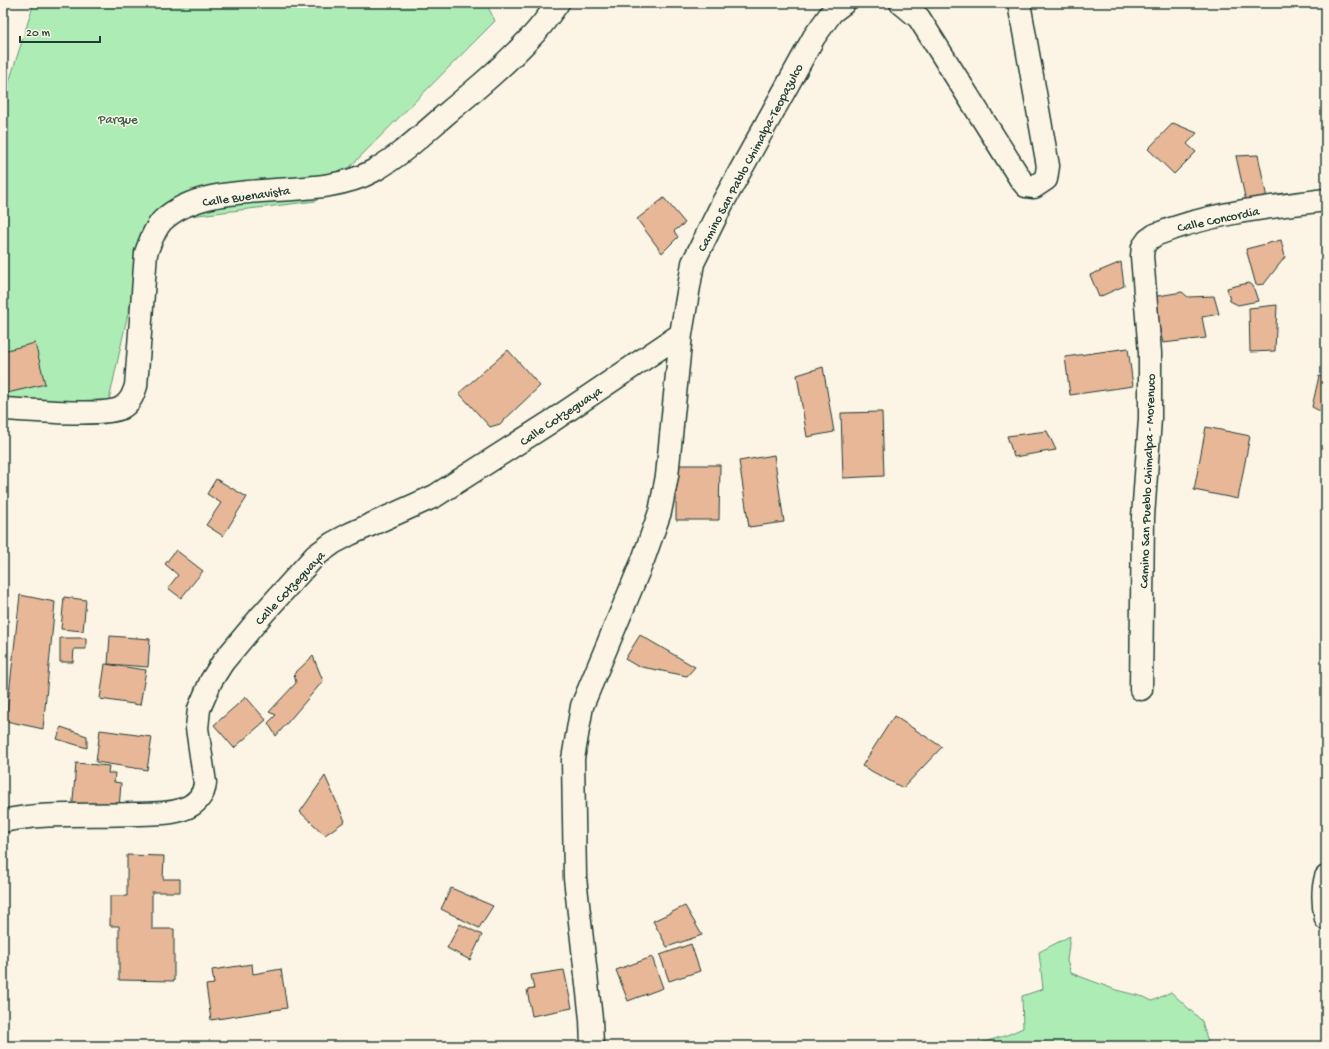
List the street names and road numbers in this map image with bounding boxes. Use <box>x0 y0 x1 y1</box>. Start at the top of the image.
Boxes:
street label: Camino San Pablo Chimalpa-Teopazulco <box>695 61 807 255</box>
street label: Calle Buenavista <box>201 184 292 211</box>
street label: Calle Concordia <box>1176 204 1262 236</box>
street label: Camino San Pueblo Chimalpa - Morenuco <box>1137 373 1160 589</box>
street label: Calle Cotzeguaya <box>518 384 606 450</box>
street label: Calle Cotzeguaya <box>253 548 329 629</box>

